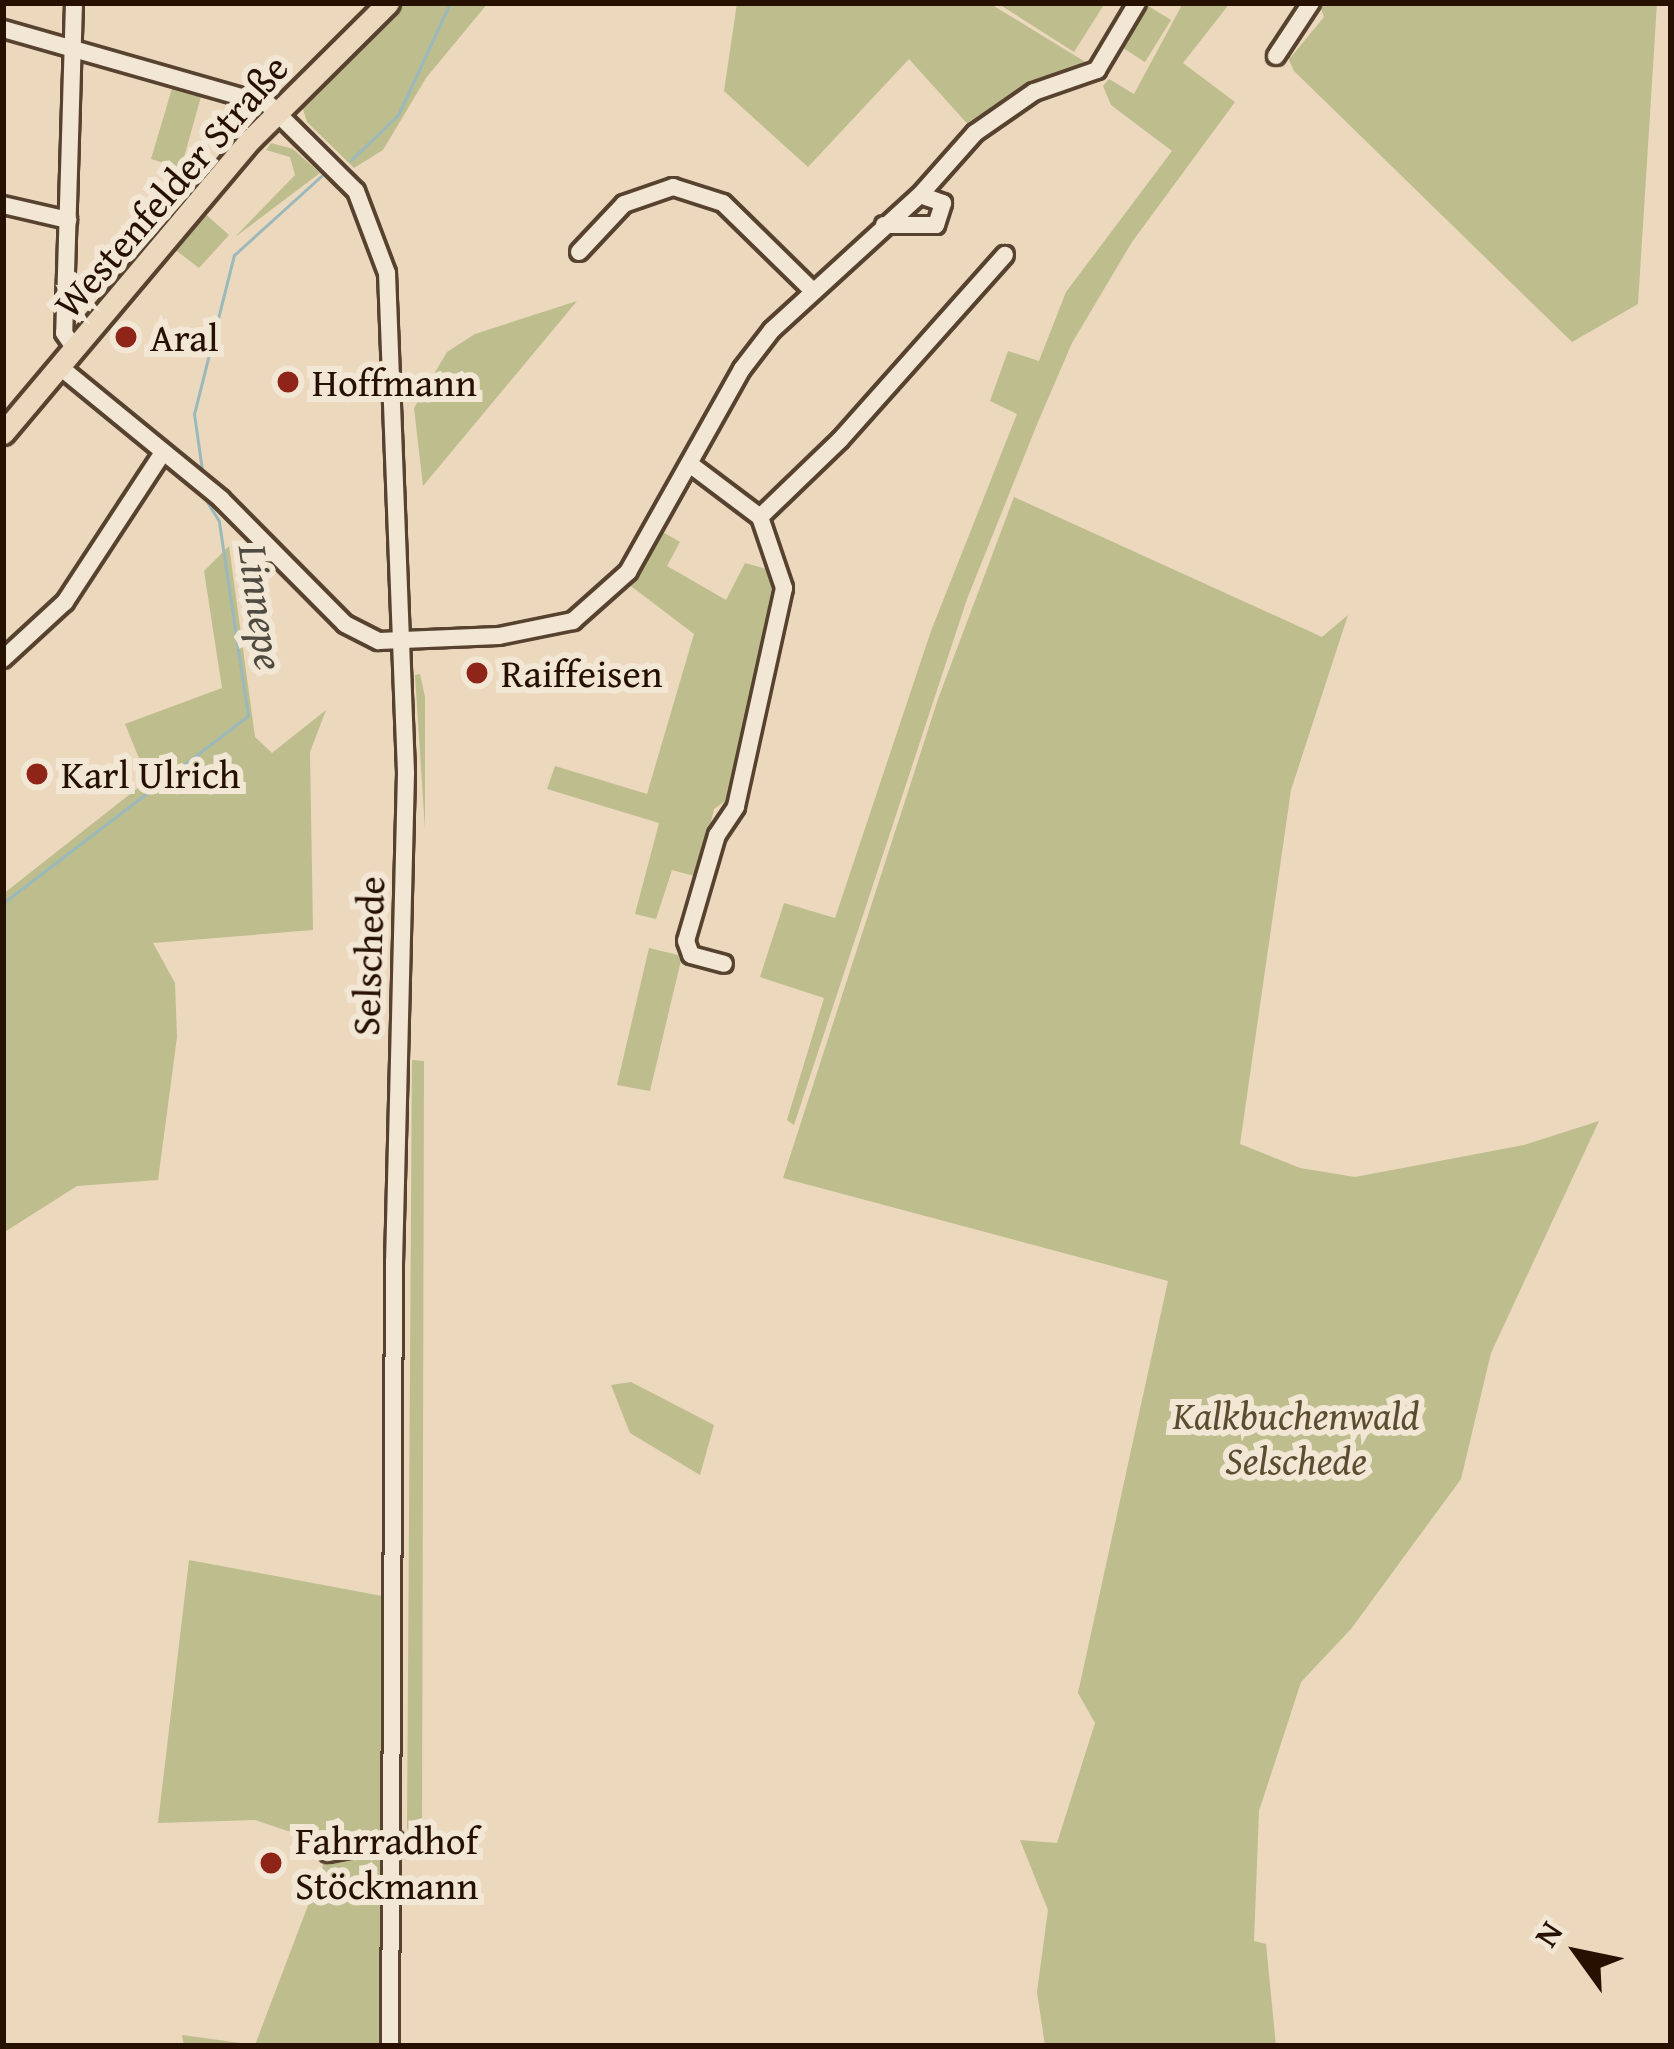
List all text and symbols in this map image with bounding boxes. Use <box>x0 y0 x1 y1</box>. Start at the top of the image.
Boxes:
street label: Westenfelder Straße <box>44 45 298 327</box>
place label: Aral <box>150 314 219 360</box>
marker: Aral <box>113 324 139 350</box>
place label: Hoffmann <box>312 359 477 405</box>
marker: Hoffmann <box>275 369 301 395</box>
water label: Linnepe <box>228 541 296 673</box>
place label: Raiffeisen <box>501 650 663 696</box>
marker: Raiffeisen <box>464 660 490 686</box>
place label: Karl Ulrich <box>61 751 240 797</box>
marker: Karl Ulrich <box>24 761 50 787</box>
street label: Selschede <box>342 875 394 1037</box>
park label: Kalkbuchenwald Selschede <box>1172 1393 1420 1484</box>
place label: Fahrradhof Stöckmann <box>295 1818 478 1909</box>
marker: Fahrradhof Stöckmann <box>258 1850 284 1876</box>
north arrow <box>1518 1893 1638 2013</box>
text: N <box>1522 1911 1574 1956</box>

